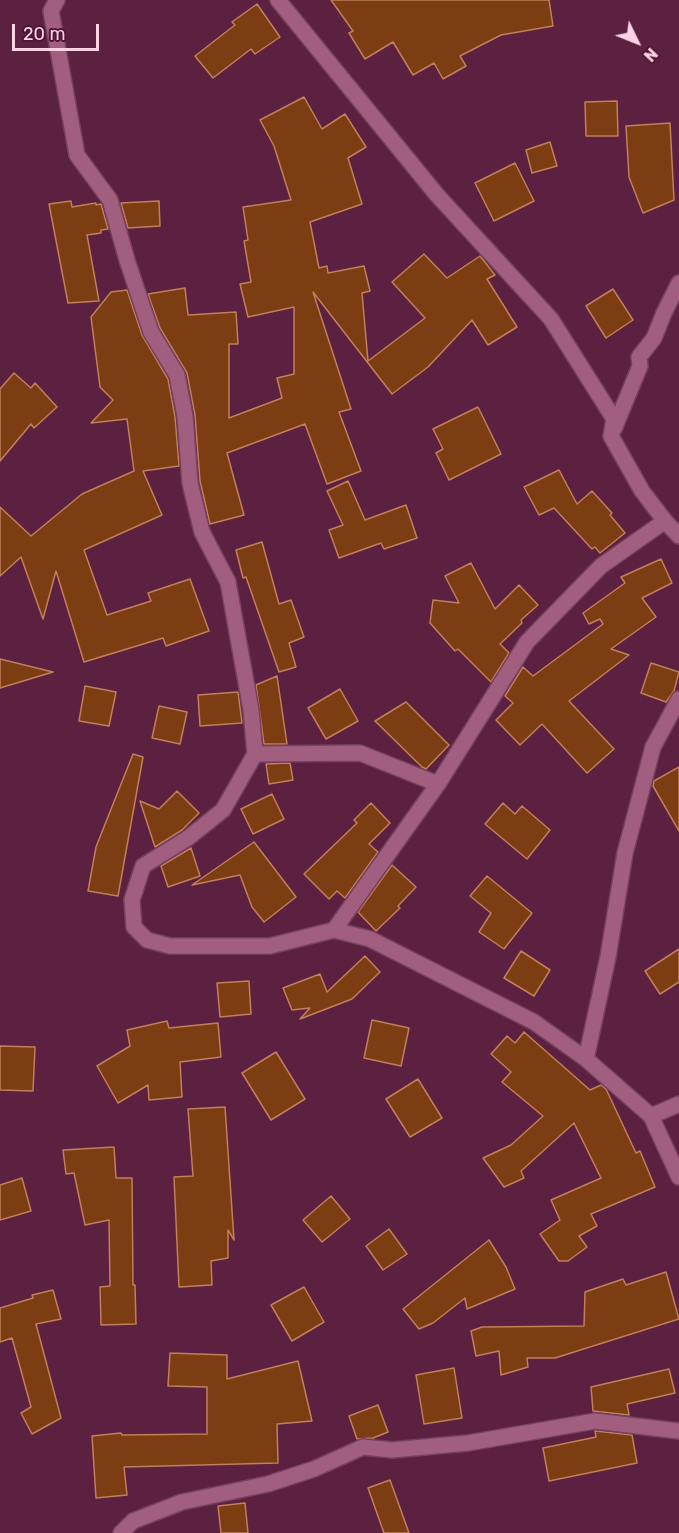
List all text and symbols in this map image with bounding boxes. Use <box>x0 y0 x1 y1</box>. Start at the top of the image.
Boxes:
scale bar <box>15 12 102 50</box>
north arrow <box>607 12 667 72</box>
text: 20 m <box>23 23 65 45</box>
text: N <box>640 44 661 65</box>

